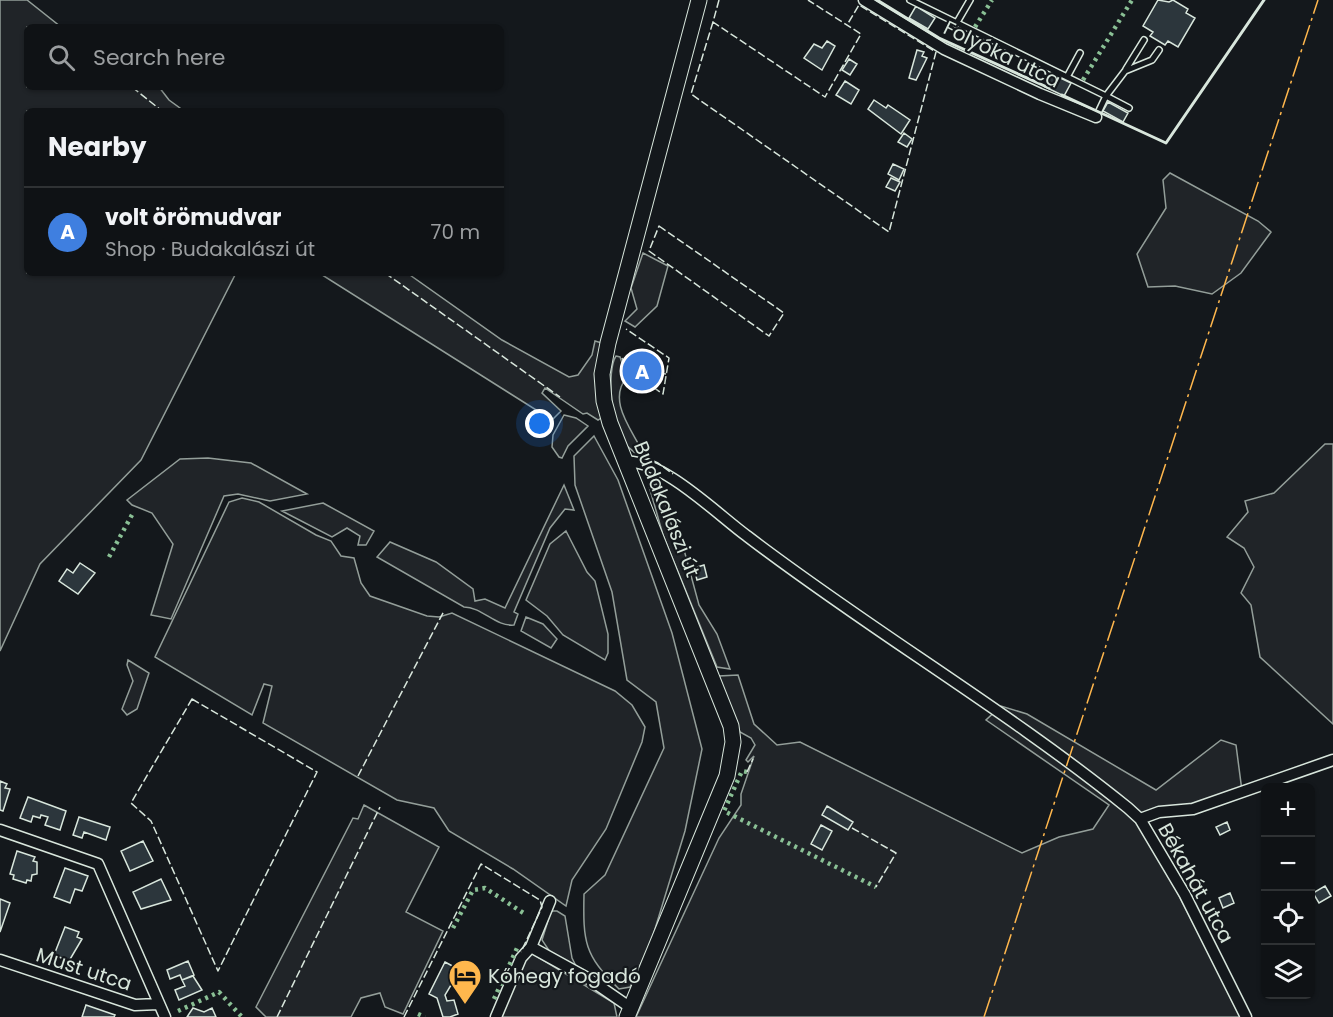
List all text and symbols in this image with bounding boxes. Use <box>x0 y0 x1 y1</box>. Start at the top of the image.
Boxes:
street label: Folyóka utca <box>939 14 1065 94</box>
search box <box>24 24 504 90</box>
icon: search <box>45 41 78 74</box>
text: Search here <box>93 42 226 73</box>
text: Nearby <box>48 129 146 165</box>
text: volt örömudvar <box>105 202 282 233</box>
text: A <box>60 218 75 246</box>
text: 70 m <box>431 218 480 246</box>
text: Shop · Budakalászi út <box>105 235 315 263</box>
pin: A <box>622 348 662 394</box>
your location <box>525 409 554 438</box>
street label: Budakalászi út <box>627 437 707 581</box>
map controls <box>1261 783 1315 999</box>
button: + <box>1261 783 1315 837</box>
street label: Békahát utca <box>1151 818 1241 948</box>
button: − <box>1261 837 1315 891</box>
button: locate <box>1261 891 1315 945</box>
street label: Must utca <box>33 940 135 998</box>
button: layers <box>1261 945 1315 999</box>
hotel icon: Kőhegy fogadó <box>447 958 483 1005</box>
place label: Kőhegy fogadó <box>488 962 641 990</box>

